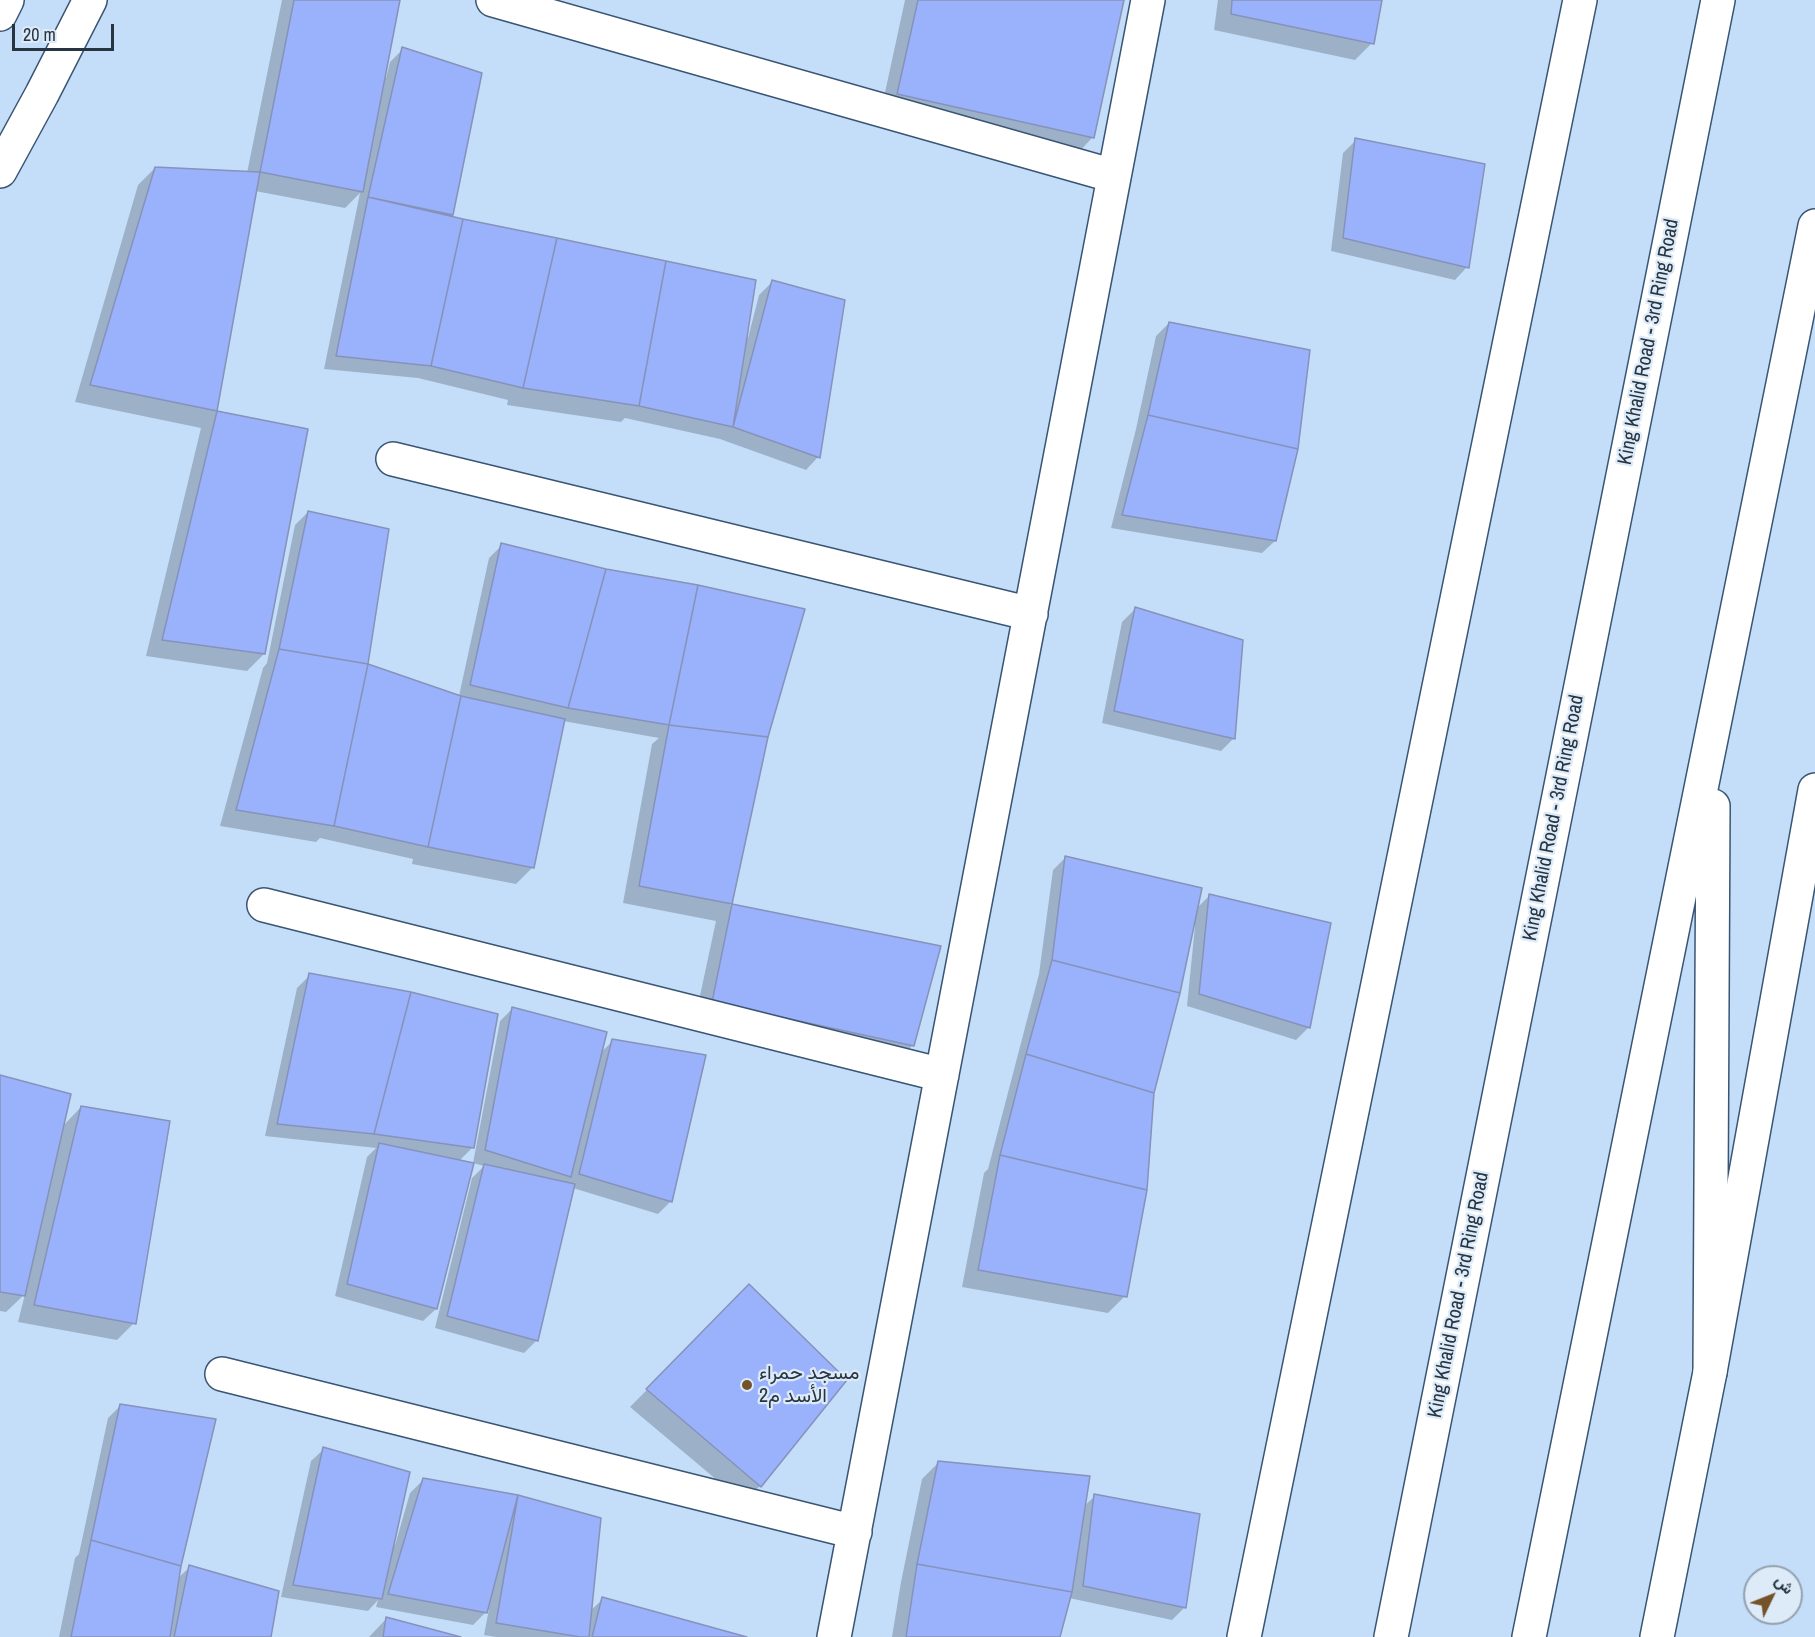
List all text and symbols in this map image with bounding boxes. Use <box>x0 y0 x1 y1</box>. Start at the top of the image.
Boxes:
scale bar <box>15 12 117 50</box>
text: 20 m <box>23 22 56 47</box>
street label: King Khalid Road - 3rd Ring Road <box>1613 217 1685 467</box>
street label: King Khalid Road - 3rd Ring Road <box>1518 693 1590 943</box>
street label: King Khalid Road - 3rd Ring Road <box>1423 1170 1495 1420</box>
place label: مسجد حمراء الأسد م2 <box>759 1362 859 1409</box>
marker: مسجد حمراء الأسد م2 <box>740 1378 754 1392</box>
north arrow <box>1743 1565 1803 1625</box>
text: ش <box>1770 1570 1799 1599</box>

